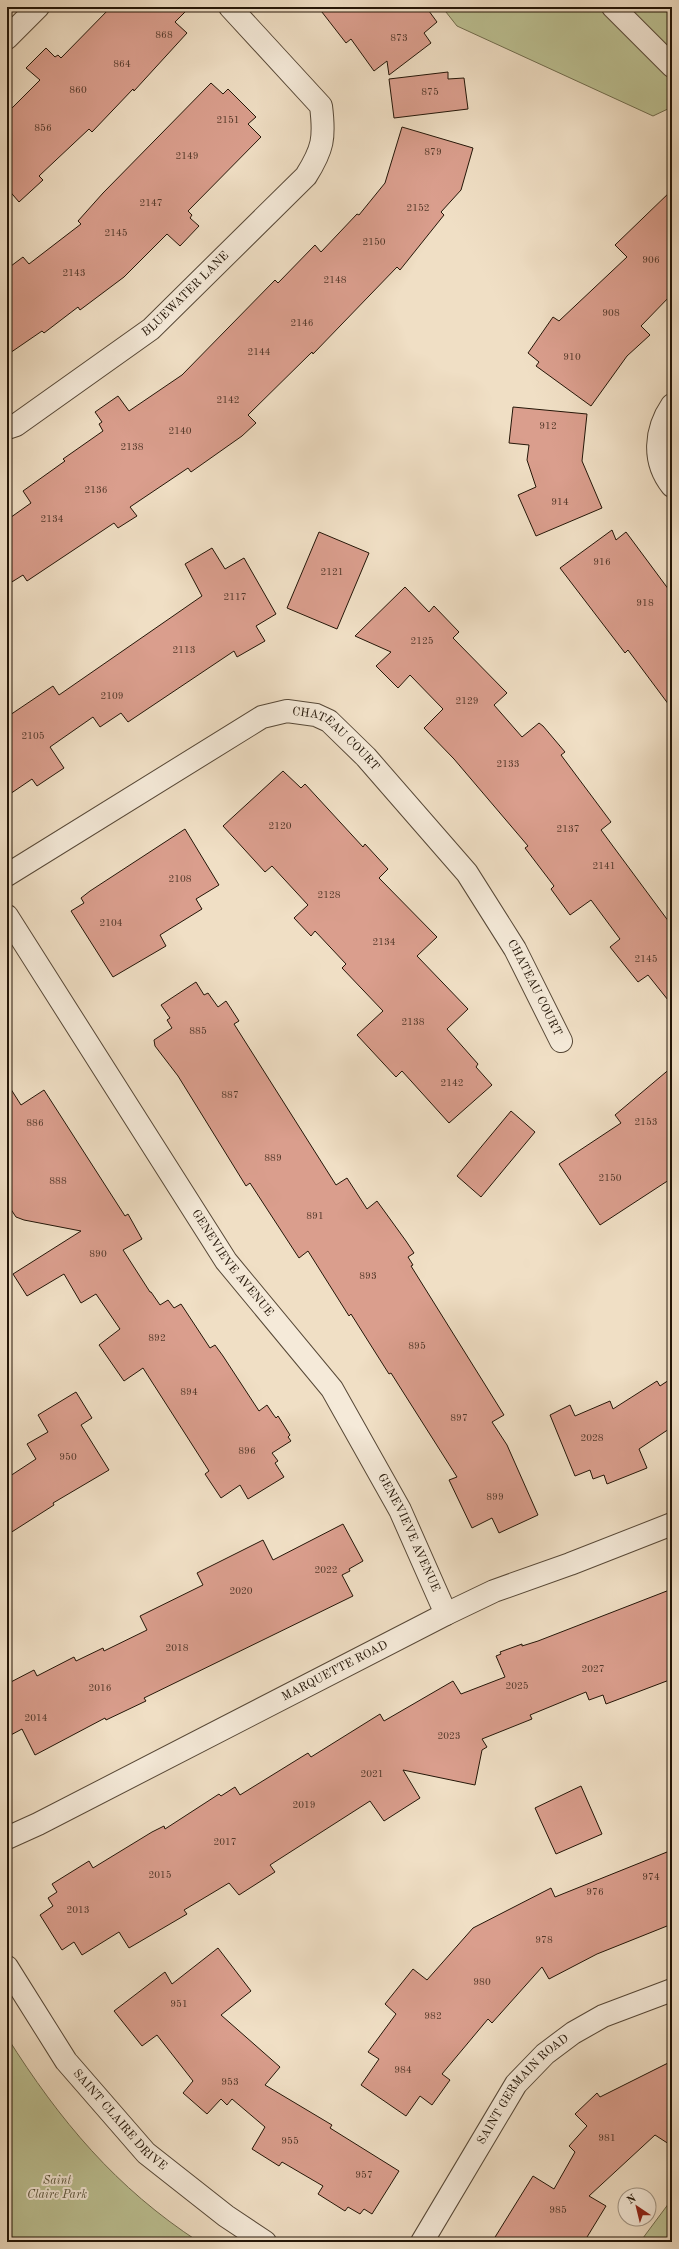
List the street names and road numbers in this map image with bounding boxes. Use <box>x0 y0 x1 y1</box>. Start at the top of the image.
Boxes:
street label: BLUEWATER LANE <box>140 250 231 339</box>
street label: CHATEAU COURT <box>291 706 381 773</box>
street label: CHATEAU COURT <box>505 938 564 1038</box>
street label: GENEVIEVE AVENUE <box>189 1208 275 1319</box>
street label: GENEVIEVE AVENUE <box>375 1472 441 1594</box>
street label: MARQUETTE ROAD <box>280 1639 390 1703</box>
street label: SAINT GERMAIN ROAD <box>475 2032 571 2147</box>
street label: SAINT CLAIRE DRIVE <box>70 2067 169 2173</box>

